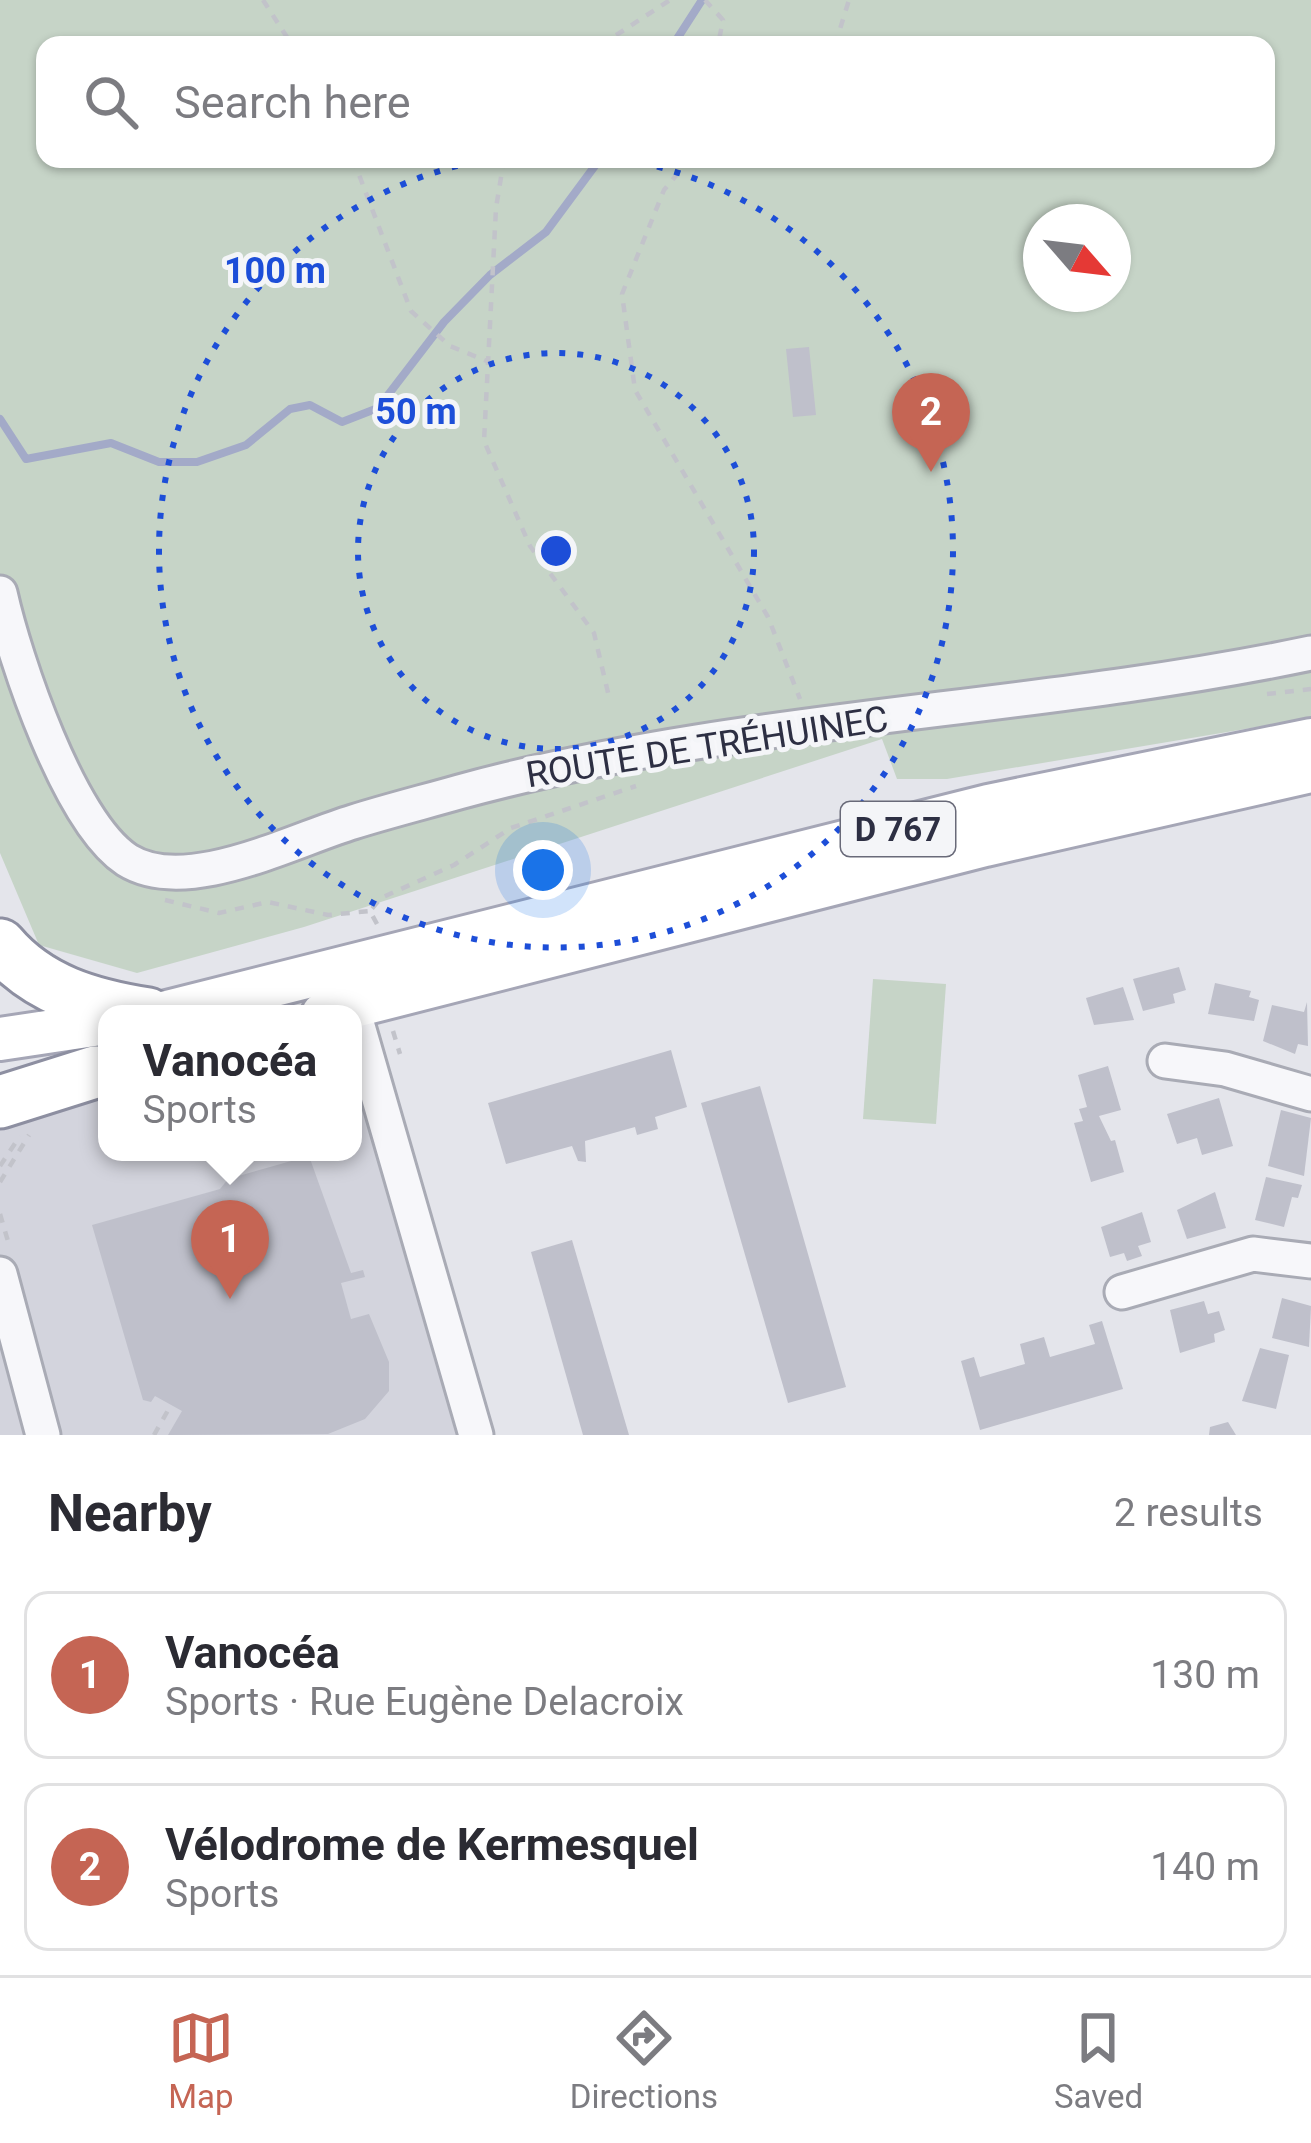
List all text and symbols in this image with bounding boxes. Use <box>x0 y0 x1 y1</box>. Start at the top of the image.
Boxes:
search box <box>36 36 1275 168</box>
icon: search <box>78 69 144 135</box>
text: Search here <box>174 76 411 129</box>
north arrow <box>1023 204 1131 312</box>
text: 100 m <box>224 250 326 292</box>
pin: 2 <box>892 373 970 472</box>
text: 50 m <box>375 391 457 433</box>
centre of rings <box>535 530 577 572</box>
street label: ROUTE DE TRÉHUINEC <box>523 697 891 796</box>
road number: D 767 <box>841 802 955 856</box>
your location <box>513 840 573 900</box>
popup <box>98 1005 362 1161</box>
text: Vanocéa <box>143 1034 317 1087</box>
text: Sports <box>143 1087 257 1133</box>
pin: 1 <box>191 1200 269 1299</box>
text: Nearby <box>48 1484 212 1543</box>
text: 2 results <box>1114 1490 1263 1536</box>
text: Vanocéa <box>165 1626 340 1679</box>
text: 1 <box>79 1652 101 1698</box>
text: 130 m <box>1150 1652 1260 1698</box>
text: Sports · Rue Eugène Delacroix <box>165 1679 684 1725</box>
text: Vélodrome de Kermesquel <box>165 1818 699 1871</box>
text: 2 <box>79 1844 101 1890</box>
text: 140 m <box>1150 1844 1260 1890</box>
text: Sports <box>165 1871 279 1917</box>
tab: Map <box>168 2005 234 2116</box>
tab: Directions <box>570 2005 718 2116</box>
tab: Saved <box>1054 2005 1143 2116</box>

